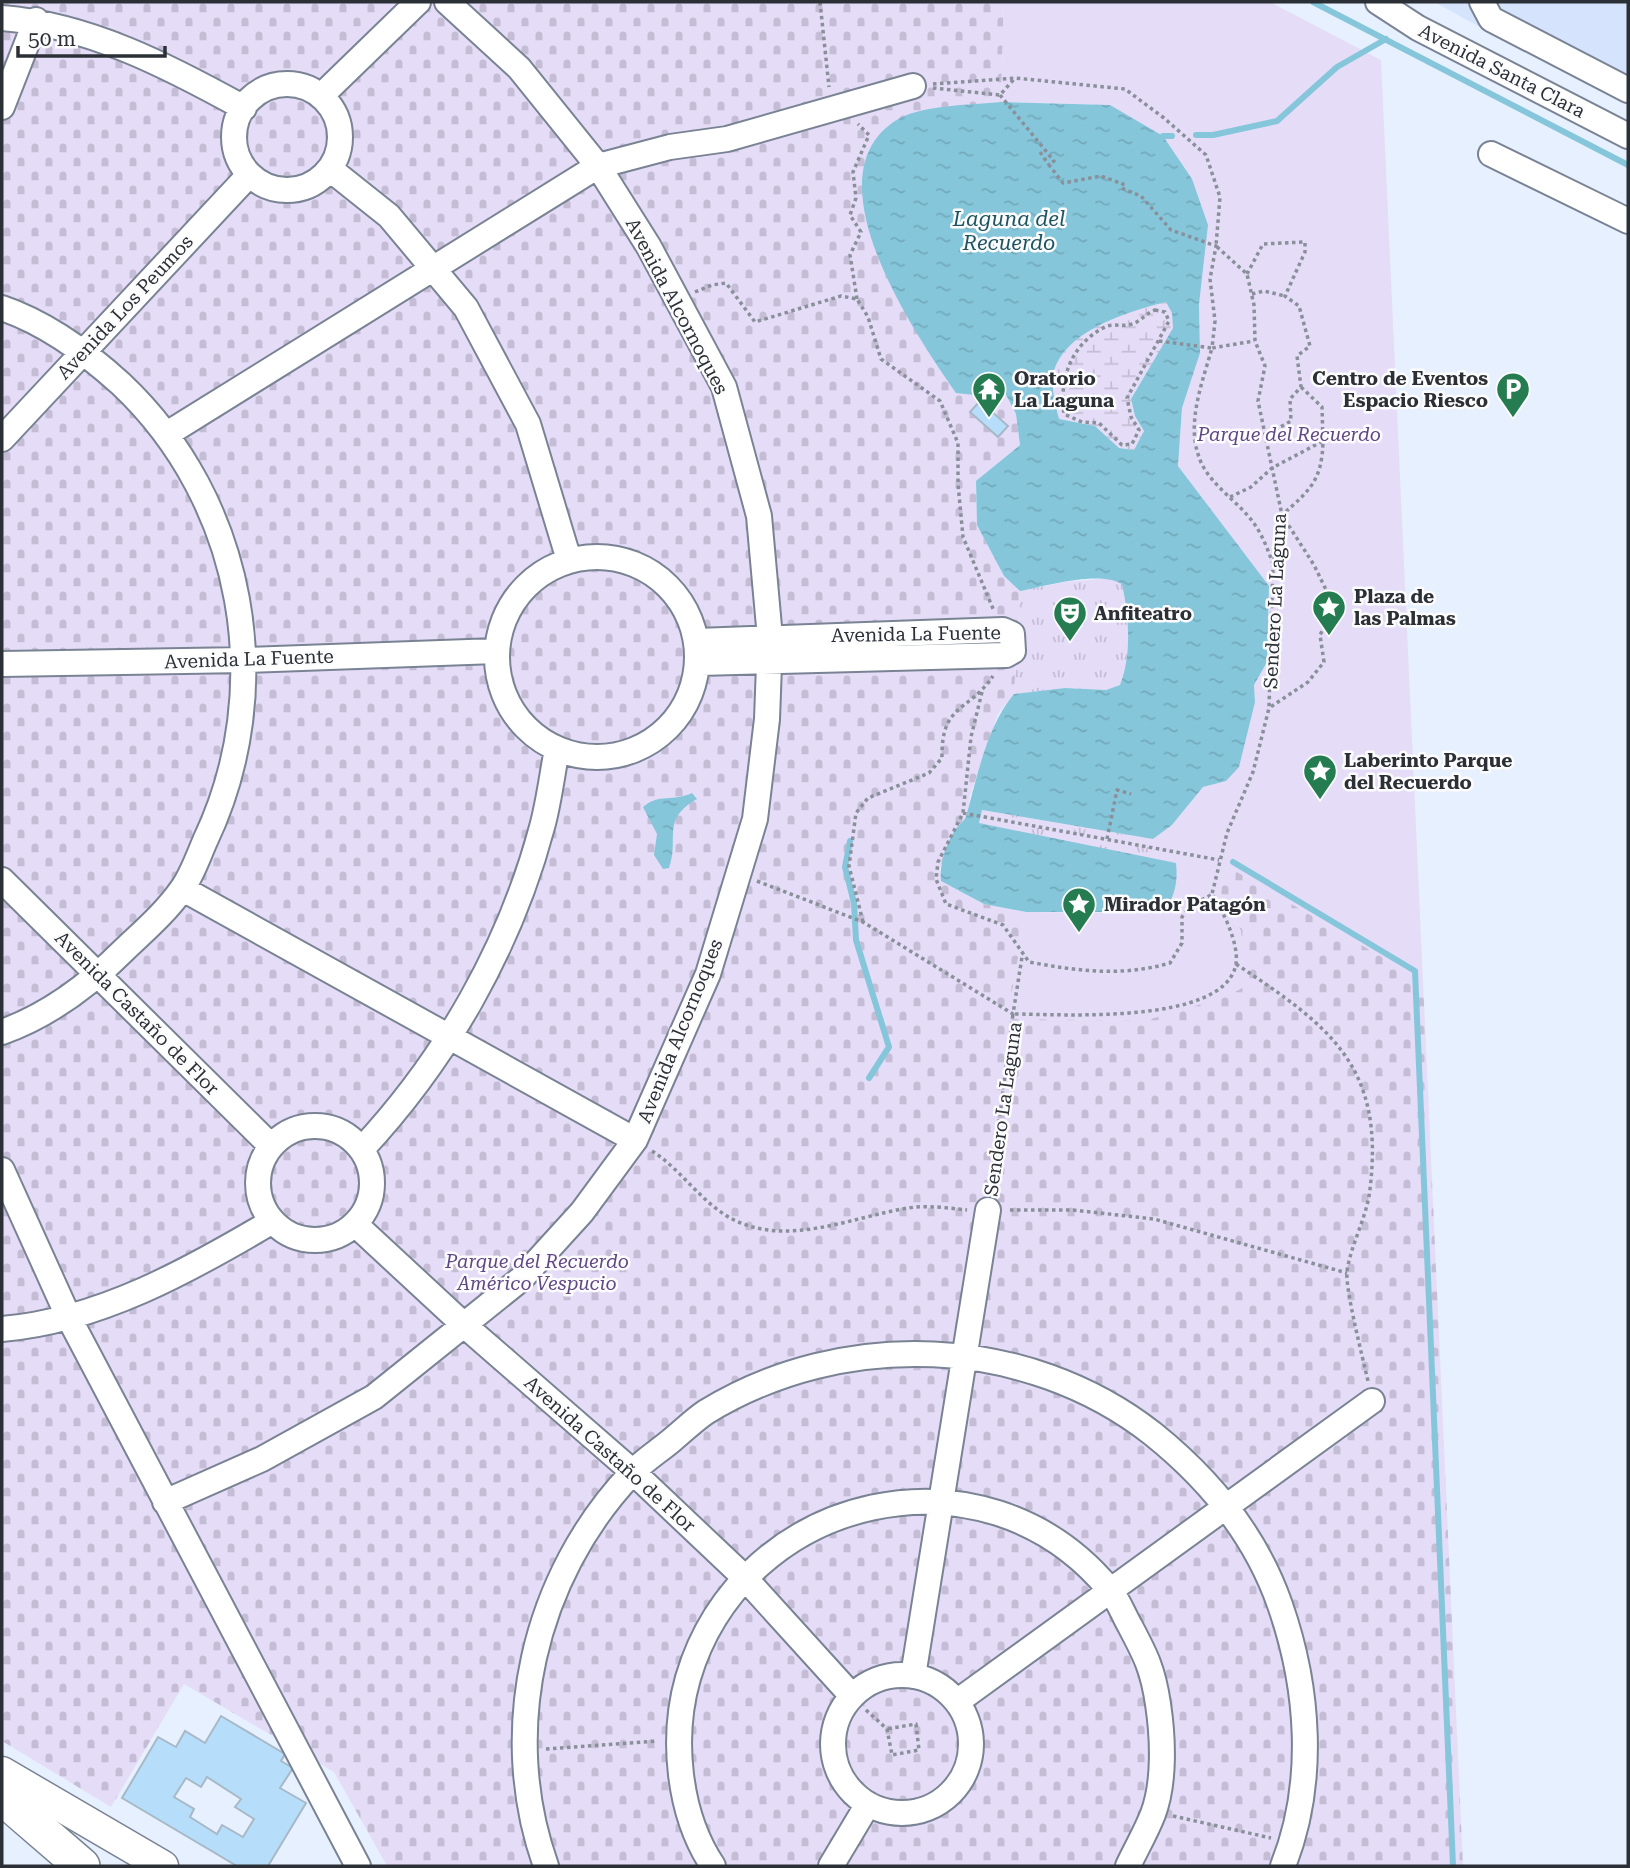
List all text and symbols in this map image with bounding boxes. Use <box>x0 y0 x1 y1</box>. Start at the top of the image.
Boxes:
scale bar <box>18 14 164 58</box>
street label: Avenida Santa Clara <box>1415 19 1590 123</box>
text: 50 m <box>28 27 76 51</box>
water label: Laguna del Recuerdo <box>952 207 1065 255</box>
street label: Avenida Alcornoques <box>621 214 733 398</box>
street label: Avenida Los Peumos <box>52 230 198 384</box>
place label: Oratorio La Laguna <box>1014 367 1114 412</box>
place label: Centro de Eventos Espacio Riesco <box>1312 367 1488 412</box>
temple icon: Oratorio La Laguna <box>970 370 1008 419</box>
parking icon: Centro de Eventos Espacio Riesco <box>1494 370 1532 419</box>
park label: Parque del Recuerdo <box>1196 423 1381 446</box>
street label: Sendero La Laguna <box>1259 512 1291 689</box>
place label: Plaza de las Palmas <box>1354 585 1456 630</box>
place icon: Plaza de las Palmas <box>1310 588 1348 637</box>
theatre icon: Anfiteatro <box>1051 594 1089 643</box>
place label: Anfiteatro <box>1094 602 1192 625</box>
street label: Avenida La Fuente <box>831 621 1001 647</box>
street label: Avenida La Fuente <box>164 645 334 673</box>
place label: Laberinto Parque del Recuerdo <box>1344 749 1512 794</box>
place icon: Laberinto Parque del Recuerdo <box>1301 752 1339 801</box>
place icon: Mirador Patagón <box>1060 885 1098 934</box>
place label: Mirador Patagón <box>1104 893 1266 916</box>
street label: Avenida Castaño de Flor <box>50 926 224 1100</box>
street label: Avenida Alcornoques <box>633 936 727 1126</box>
street label: Sendero La Laguna <box>979 1020 1027 1198</box>
park label: Parque del Recuerdo Américo Vespucio <box>444 1250 629 1295</box>
street label: Avenida Castaño de Flor <box>520 1371 701 1537</box>

